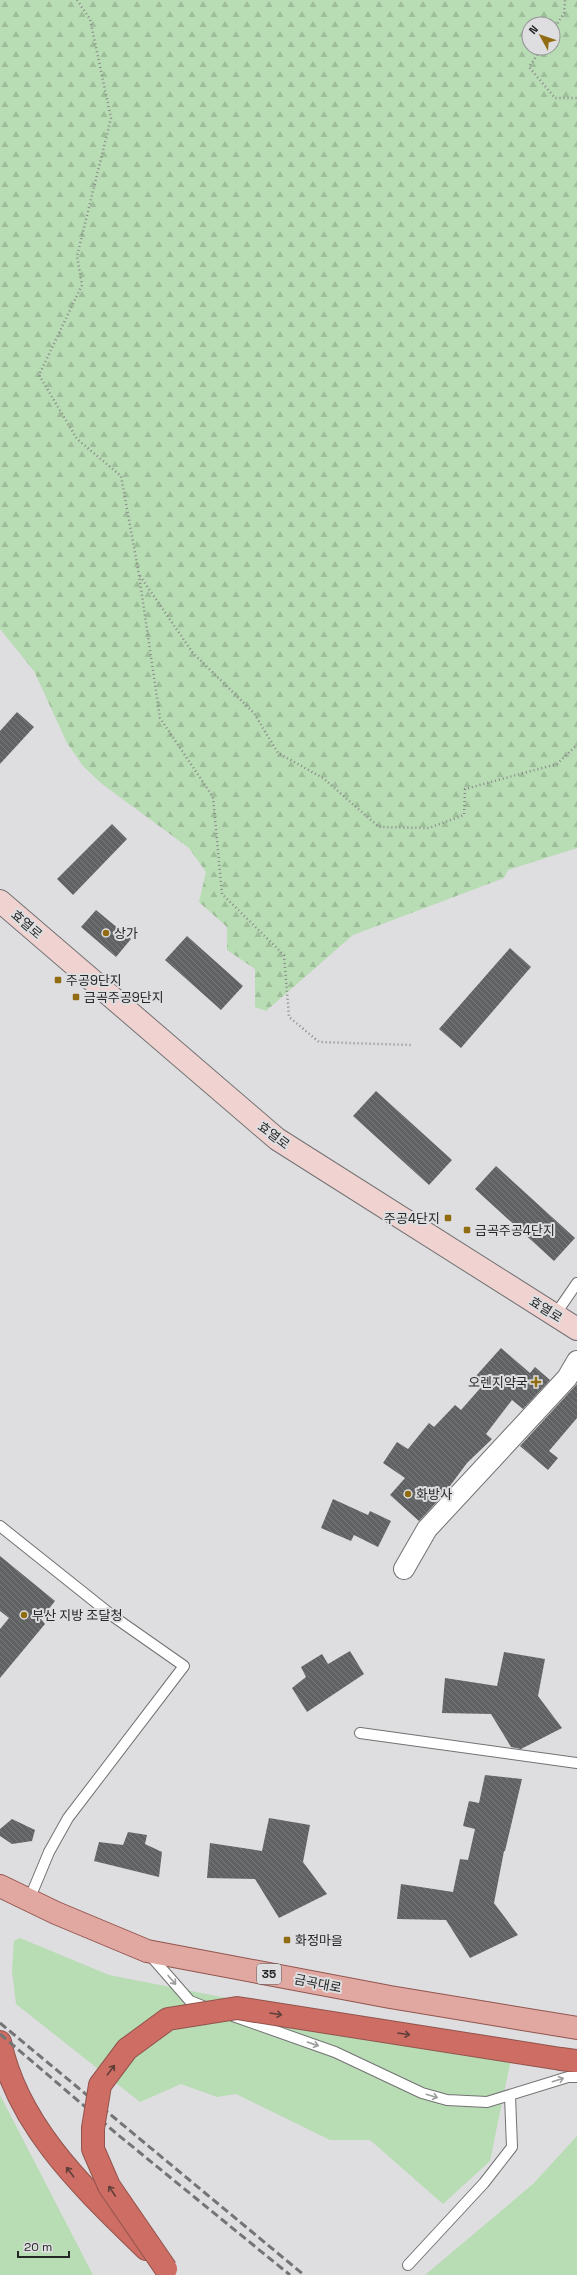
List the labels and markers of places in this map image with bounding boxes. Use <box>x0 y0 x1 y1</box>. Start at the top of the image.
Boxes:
place label: 상가 <box>114 925 138 942</box>
marker: 상가 <box>101 928 111 938</box>
place label: 주공9단지 <box>66 972 122 989</box>
marker: 주공9단지 <box>53 975 63 985</box>
place label: 금곡주공9단지 <box>84 989 164 1006</box>
marker: 금곡주공9단지 <box>71 992 81 1002</box>
place label: 주공4단지 <box>384 1210 440 1227</box>
marker: 주공4단지 <box>443 1213 453 1223</box>
place label: 금곡주공4단지 <box>475 1222 555 1239</box>
marker: 금곡주공4단지 <box>462 1225 472 1235</box>
place label: 오렌지약국 <box>468 1374 528 1391</box>
marker: 오렌지약국 <box>531 1377 541 1387</box>
place label: 화방사 <box>416 1486 452 1503</box>
marker: 화방사 <box>403 1489 413 1499</box>
place label: 부산 지방 조달청 <box>32 1607 122 1624</box>
marker: 부산 지방 조달청 <box>19 1610 29 1620</box>
place label: 화정마을 <box>295 1932 343 1949</box>
marker: 화정마을 <box>282 1935 292 1945</box>

